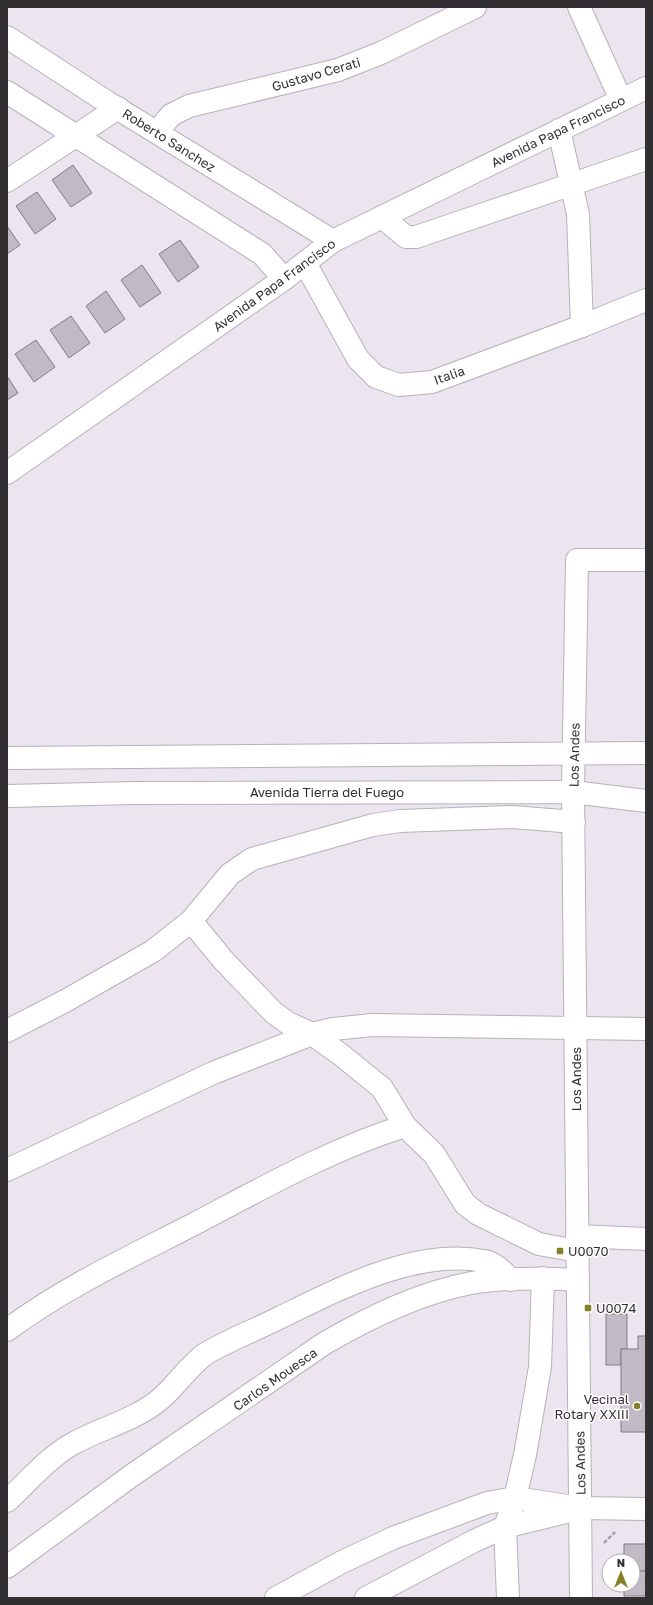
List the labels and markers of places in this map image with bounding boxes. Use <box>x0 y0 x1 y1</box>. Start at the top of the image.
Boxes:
place label: U0070 <box>568 1243 609 1259</box>
marker: U0070 <box>555 1246 565 1256</box>
place label: U0074 <box>596 1300 637 1316</box>
marker: U0074 <box>583 1303 593 1313</box>
place label: Vecinal Rotary XXIII <box>554 1391 629 1422</box>
marker: Vecinal Rotary XXIII <box>632 1401 642 1411</box>

